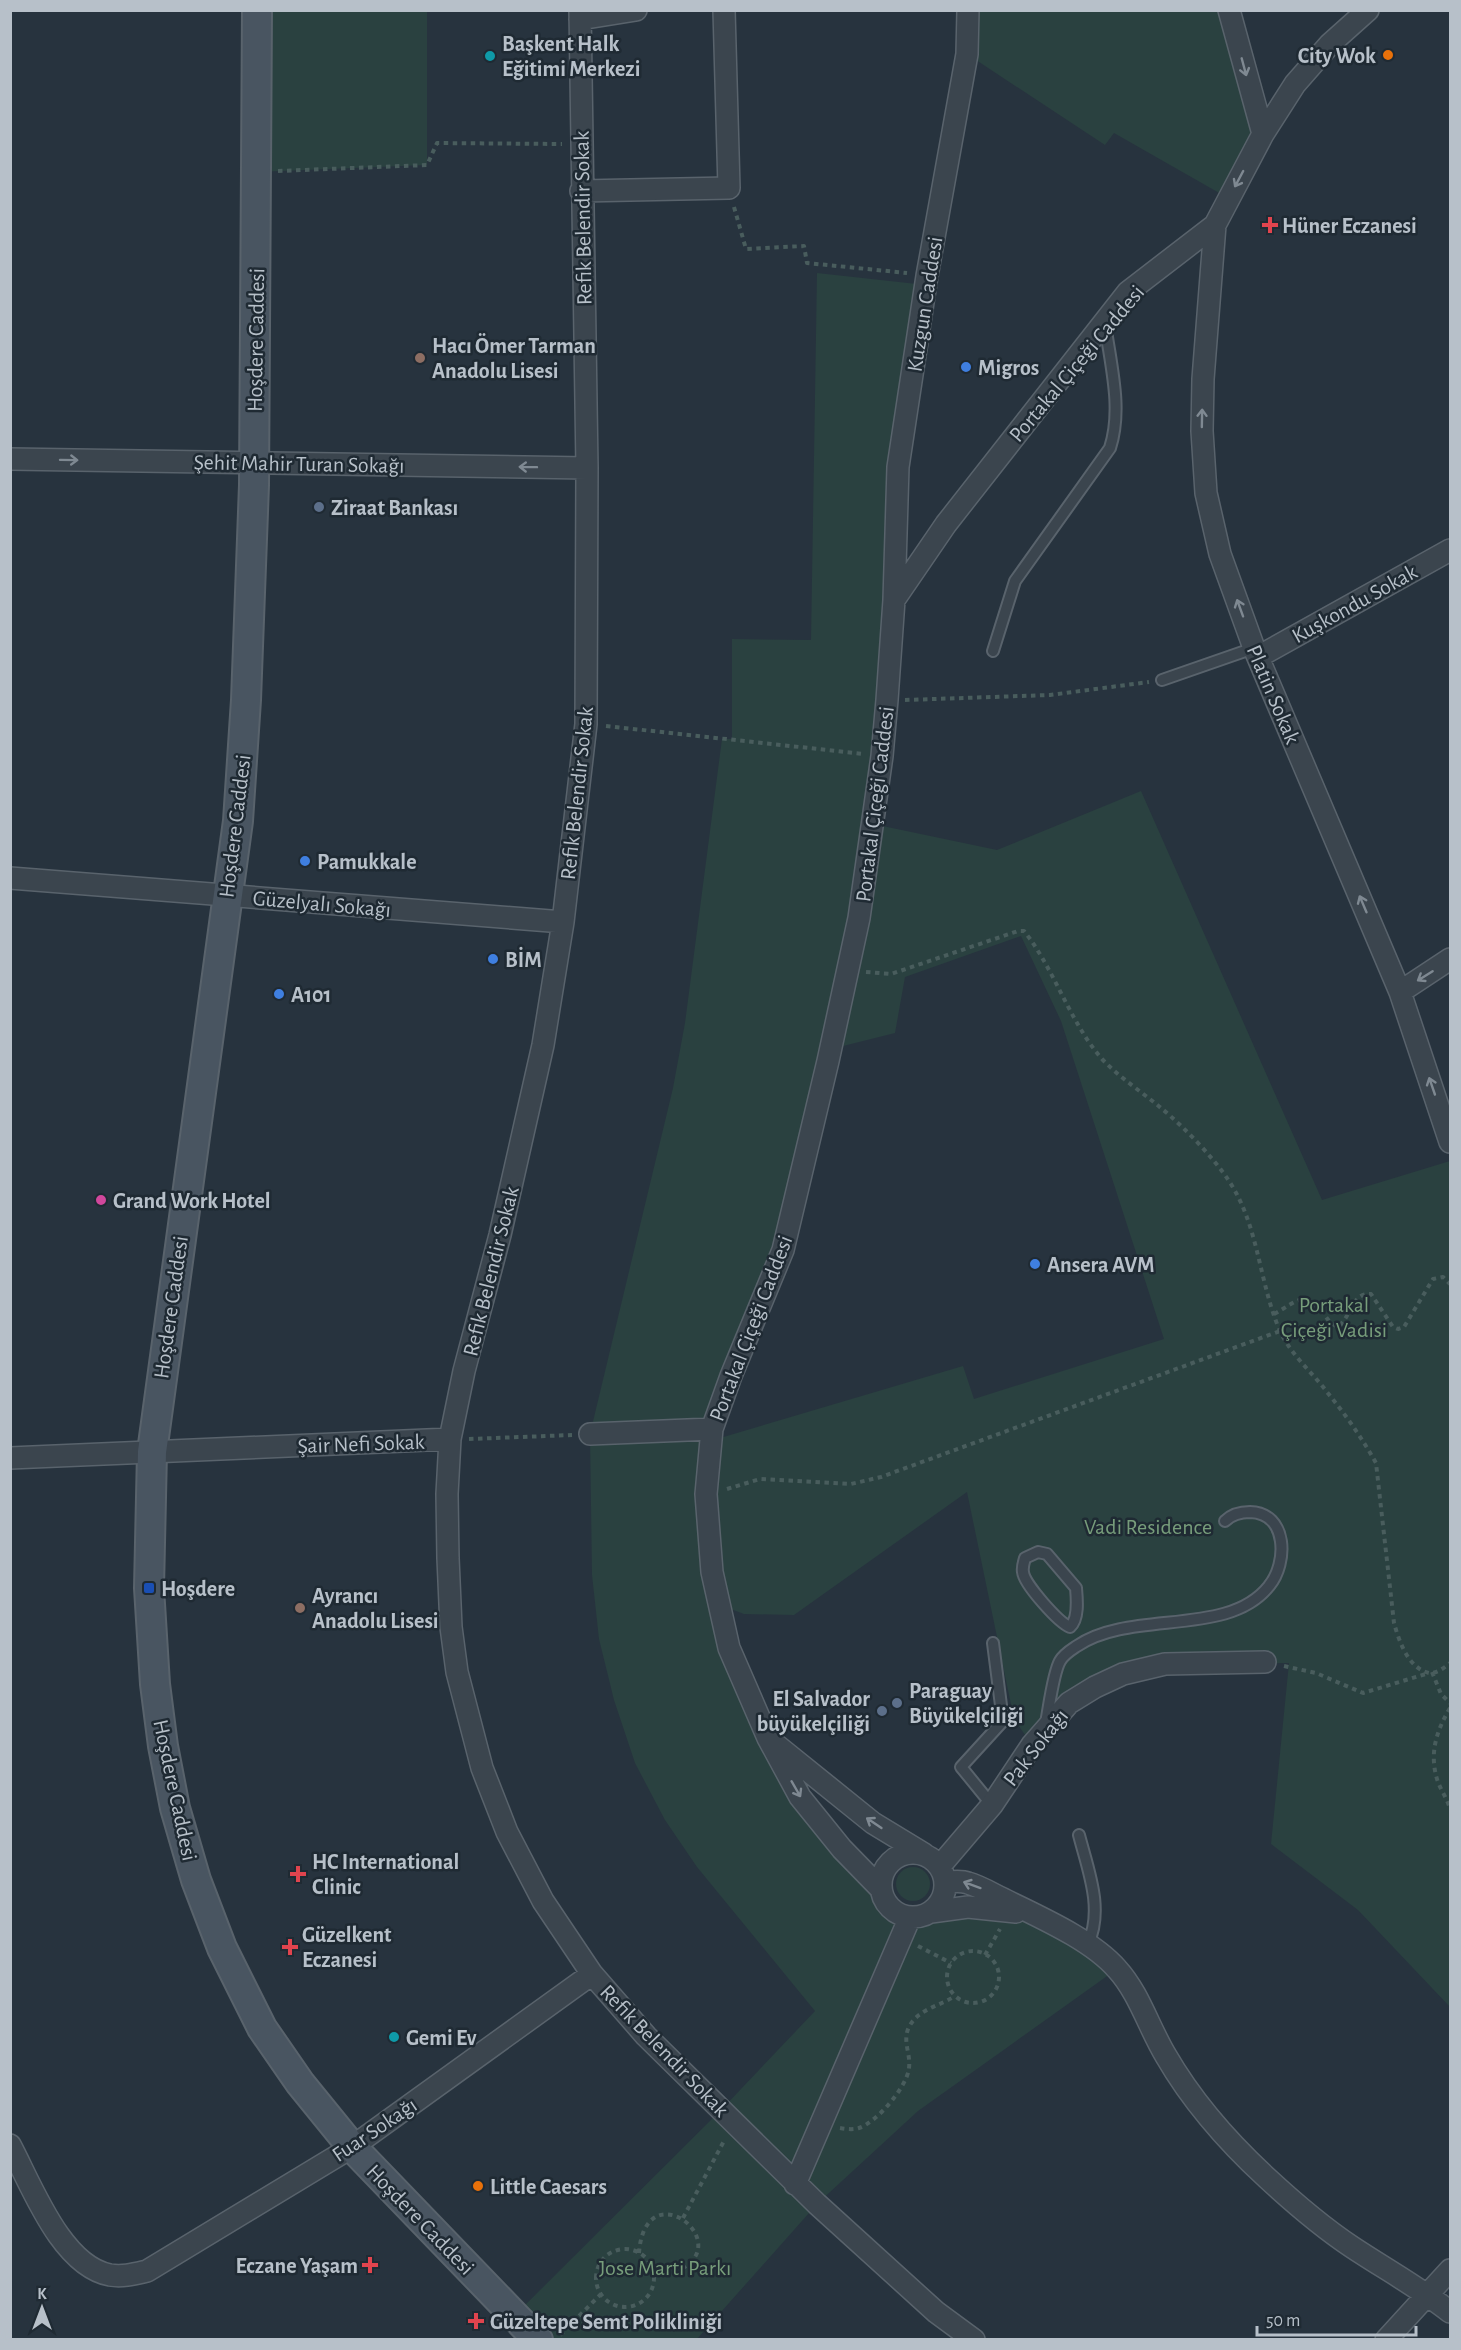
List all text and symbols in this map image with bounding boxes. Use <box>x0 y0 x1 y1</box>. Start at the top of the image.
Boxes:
place label: Başkent Halk Eğitimi Merkezi <box>502 33 640 80</box>
place label: City Wok <box>1298 45 1376 68</box>
marker: City Wok <box>1381 48 1395 62</box>
marker: Başkent Halk Eğitimi Merkezi <box>483 49 497 63</box>
one-way arrow <box>1239 57 1251 76</box>
street label: Refik Belendir Sokak <box>570 131 596 305</box>
one-way arrow <box>1233 170 1245 187</box>
place label: Hüner Eczanesi <box>1282 215 1417 237</box>
marker: Hüner Eczanesi <box>1263 218 1277 232</box>
street label: Kuzgun Caddesi <box>903 235 947 373</box>
street label: Hoşdere Caddesi <box>244 268 268 412</box>
street label: Portakal Çiçeği Caddesi <box>1005 281 1149 446</box>
place label: Hacı Ömer Tarman Anadolu Lisesi <box>432 333 596 382</box>
marker: Hacı Ömer Tarman Anadolu Lisesi <box>413 351 427 365</box>
place label: Migros <box>978 357 1039 379</box>
marker: Migros <box>959 360 973 374</box>
one-way arrow <box>1196 408 1208 428</box>
street label: Şehit Mahir Turan Sokağı <box>193 451 405 477</box>
one-way arrow <box>58 454 78 466</box>
one-way arrow <box>519 462 539 473</box>
place label: Ziraat Bankası <box>331 497 458 519</box>
marker: Ziraat Bankası <box>312 500 326 514</box>
street label: Kuşkondu Sokak <box>1288 560 1421 647</box>
one-way arrow <box>1233 599 1244 618</box>
street label: Platin Sokak <box>1242 642 1304 747</box>
street label: Refik Belendir Sokak <box>557 705 597 881</box>
street label: Portakal Çiçeği Caddesi <box>852 705 898 903</box>
street label: Hoşdere Caddesi <box>215 753 255 899</box>
place label: Pamukkale <box>317 851 417 873</box>
marker: Pamukkale <box>298 854 312 868</box>
street label: Güzelyalı Sokağı <box>252 887 392 921</box>
one-way arrow <box>1356 896 1368 914</box>
place label: BİM <box>505 946 542 971</box>
marker: BİM <box>486 952 500 966</box>
one-way arrow <box>1417 970 1434 982</box>
place label: A101 <box>291 984 332 1006</box>
marker: A101 <box>272 987 286 1001</box>
one-way arrow <box>1425 1077 1436 1096</box>
street label: Refik Belendir Sokak <box>459 1184 523 1358</box>
place label: Grand Work Hotel <box>113 1190 270 1212</box>
marker: Grand Work Hotel <box>94 1193 108 1207</box>
street label: Portakal Çiçeği Caddesi <box>705 1232 797 1424</box>
street label: Hoşdere Caddesi <box>150 1234 192 1380</box>
place label: Ansera AVM <box>1047 1254 1155 1276</box>
marker: Ansera AVM <box>1028 1257 1042 1271</box>
park label: Portakal Çiçeği Vadisi <box>1281 1294 1387 1341</box>
street label: Şair Nefi Sokak <box>297 1431 425 1457</box>
park label: Vadi Residence <box>1084 1516 1212 1538</box>
place label: Hoşdere <box>161 1578 235 1600</box>
marker: Hoşdere <box>142 1581 156 1595</box>
place label: Ayrancı Anadolu Lisesi <box>312 1585 439 1632</box>
marker: Ayrancı Anadolu Lisesi <box>293 1601 307 1615</box>
place label: Paraguay Büyükelçiliği <box>909 1680 1024 1728</box>
place label: El Salvador büyükelçiliği <box>757 1688 870 1736</box>
marker: Paraguay Büyükelçiliği <box>890 1696 904 1710</box>
marker: El Salvador büyükelçiliği <box>875 1704 889 1718</box>
street label: Pak Sokağı <box>999 1705 1073 1790</box>
street label: Hoşdere Caddesi <box>149 1718 201 1863</box>
one-way arrow <box>790 1780 802 1797</box>
one-way arrow <box>866 1817 882 1829</box>
place label: HC International Clinic <box>312 1851 459 1898</box>
marker: HC International Clinic <box>289 1865 307 1883</box>
one-way arrow <box>963 1879 982 1890</box>
place label: Güzelkent Eczanesi <box>302 1924 392 1971</box>
marker: Güzelkent Eczanesi <box>283 1940 297 1954</box>
street label: Refik Belendir Sokak <box>596 1980 733 2121</box>
place label: Gemi Ev <box>406 2027 477 2049</box>
marker: Gemi Ev <box>387 2030 401 2044</box>
street label: Fuar Sokağı <box>328 2094 421 2166</box>
street label: Hoşdere Caddesi <box>362 2160 478 2279</box>
place label: Little Caesars <box>490 2176 607 2198</box>
marker: Little Caesars <box>471 2179 485 2193</box>
place label: Eczane Yaşam <box>236 2255 358 2277</box>
park label: Jose Marti Parkı <box>599 2257 731 2279</box>
marker: Eczane Yaşam <box>363 2258 377 2272</box>
north arrow <box>12 2278 72 2338</box>
text: K <box>37 2286 47 2302</box>
scale bar <box>1257 2299 1416 2337</box>
place label: Güzeltepe Semt Polikliniği <box>490 2311 722 2333</box>
marker: Güzeltepe Semt Polikliniği <box>467 2312 485 2330</box>
text: 50 m <box>1266 2312 1300 2330</box>

